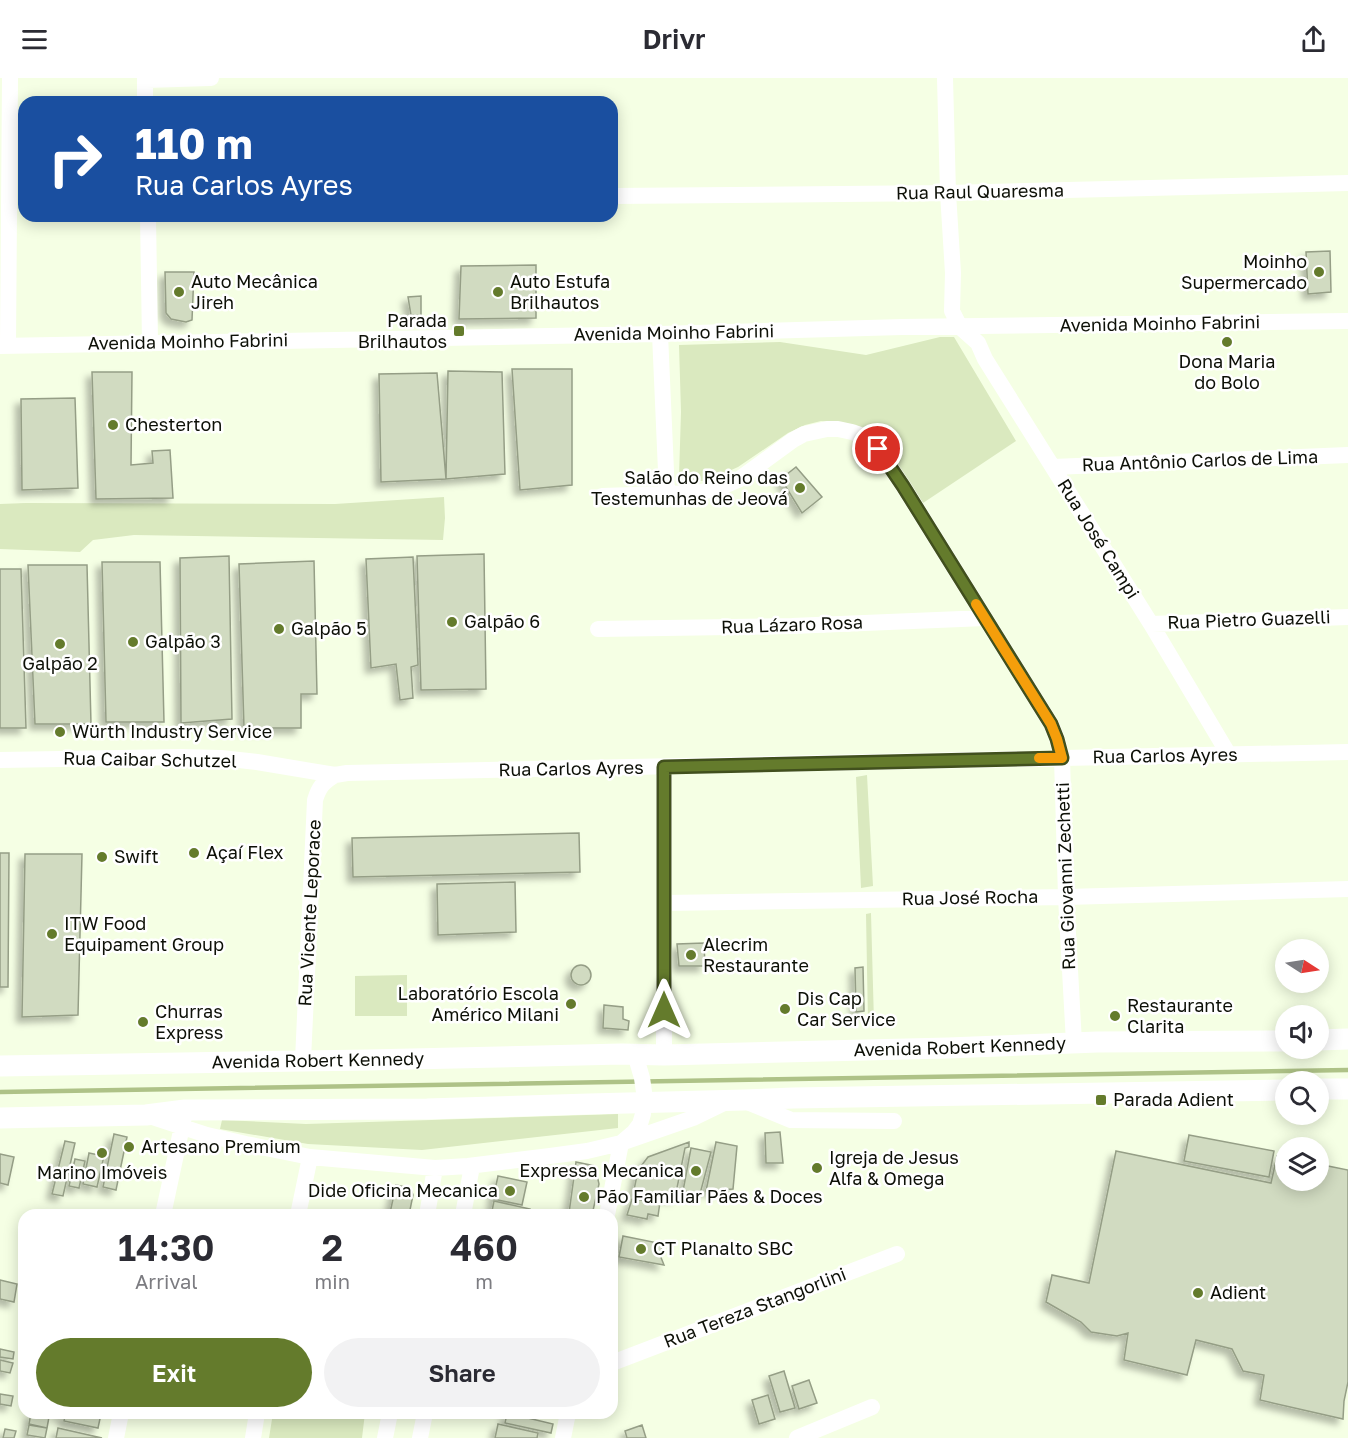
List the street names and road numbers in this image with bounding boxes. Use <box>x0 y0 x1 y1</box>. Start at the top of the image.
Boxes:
street label: Rua Raul Quaresma <box>896 179 1064 203</box>
street label: Avenida Moinho Fabrini <box>1059 310 1260 336</box>
street label: Avenida Moinho Fabrini <box>573 319 774 345</box>
street label: Avenida Moinho Fabrini <box>87 328 288 354</box>
street label: Rua Antônio Carlos de Lima <box>1081 445 1319 475</box>
street label: Rua José Campi <box>1053 475 1144 602</box>
street label: Rua Pietro Guazelli <box>1167 605 1331 633</box>
street label: Rua Lázaro Rosa <box>721 611 863 637</box>
street label: Rua Carlos Ayres <box>1092 743 1238 767</box>
street label: Rua Caibar Schutzel <box>63 746 237 772</box>
street label: Rua Carlos Ayres <box>498 756 644 780</box>
street label: Rua Giovanni Zechetti <box>1051 782 1079 970</box>
street label: Rua Vicente Leporace <box>293 819 325 1007</box>
street label: Rua José Rocha <box>901 885 1038 909</box>
street label: Avenida Robert Kennedy <box>853 1031 1066 1060</box>
street label: Avenida Robert Kennedy <box>211 1047 424 1073</box>
street label: Rua Tereza Stangorlini <box>660 1262 849 1352</box>

